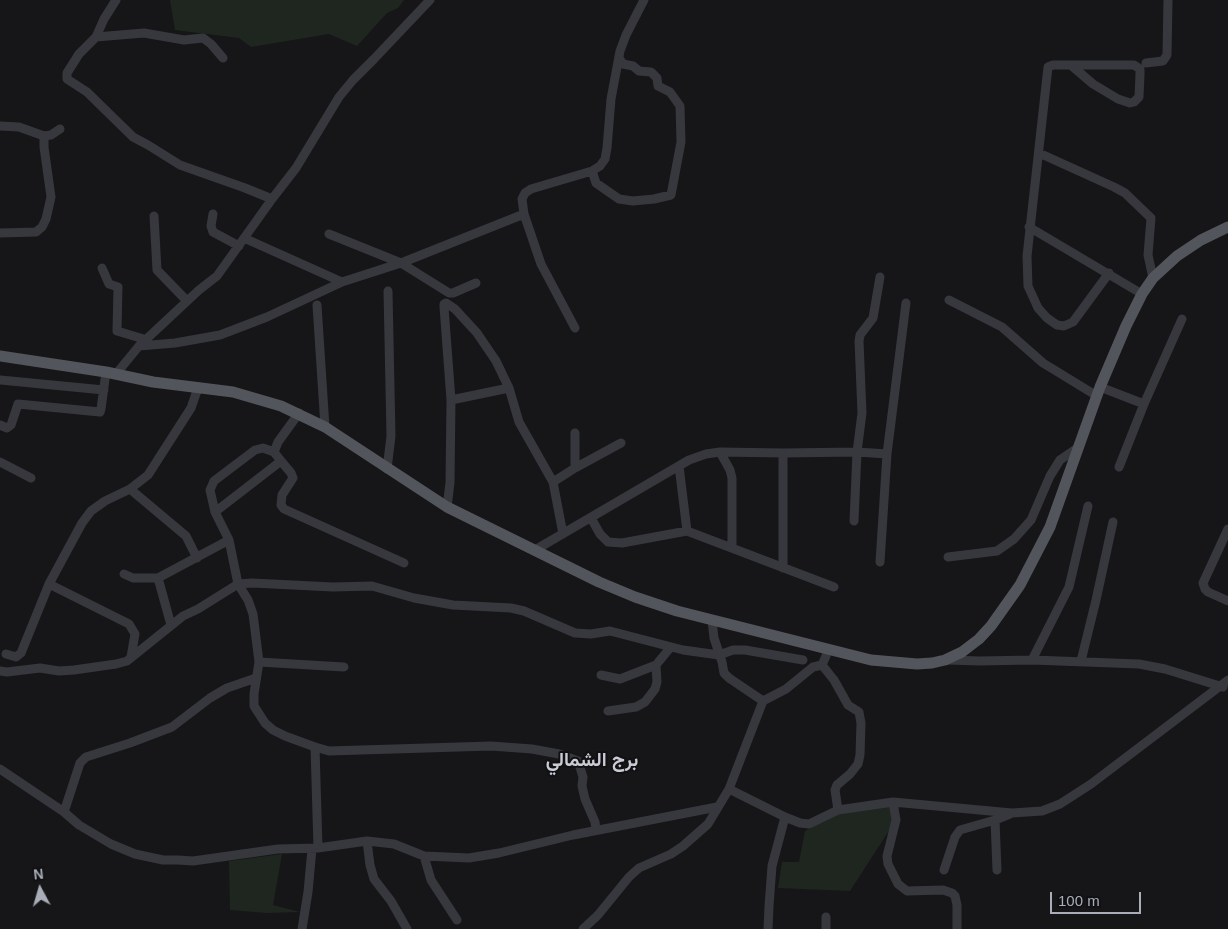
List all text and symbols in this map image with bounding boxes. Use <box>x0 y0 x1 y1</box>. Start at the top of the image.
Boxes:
district label: برج الشمالي <box>546 750 638 772</box>
north arrow <box>15 864 65 914</box>
text: N <box>33 866 44 883</box>
scale bar <box>1053 882 1144 914</box>
text: 100 m <box>1058 892 1100 909</box>

